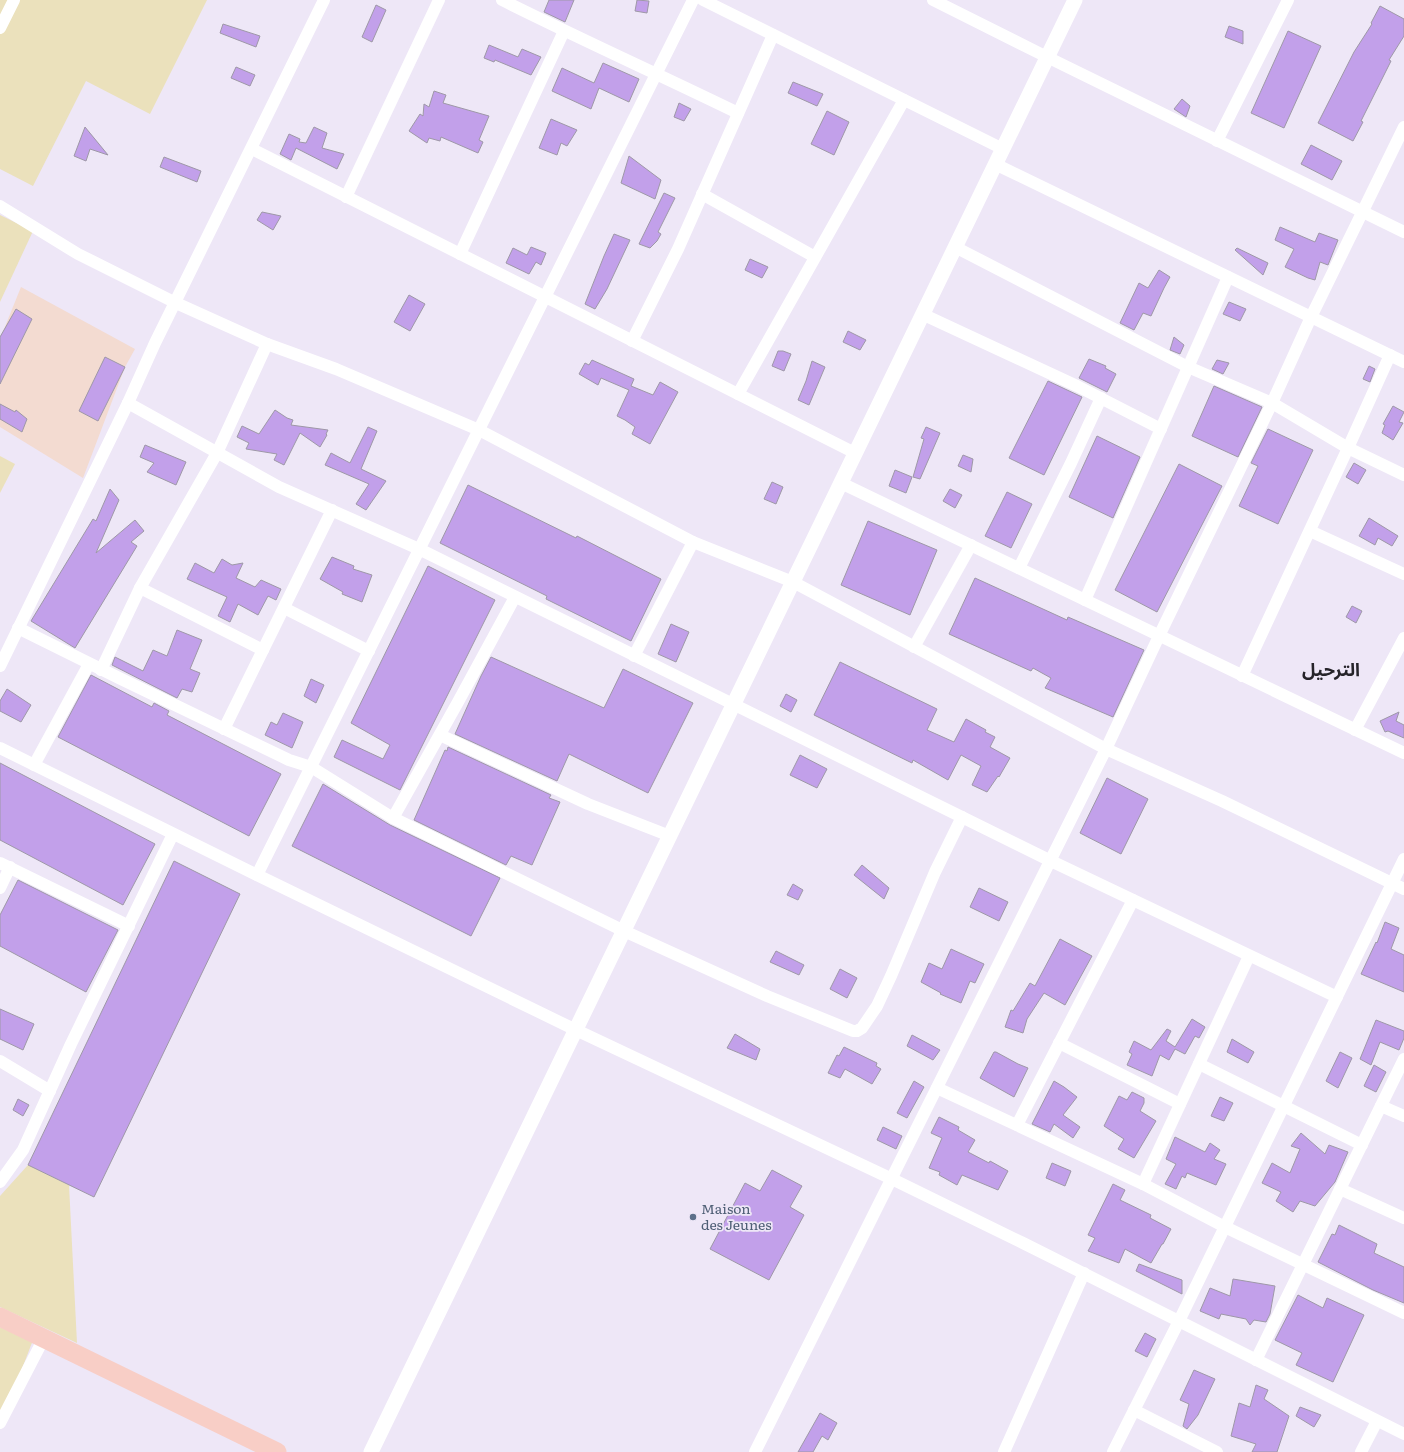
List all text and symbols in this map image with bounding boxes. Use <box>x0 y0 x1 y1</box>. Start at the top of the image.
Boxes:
district label: الترحيل <box>1302 655 1360 682</box>
place label: Maison des Jeunes <box>701 1198 772 1234</box>
marker: Maison des Jeunes <box>688 1212 698 1222</box>

